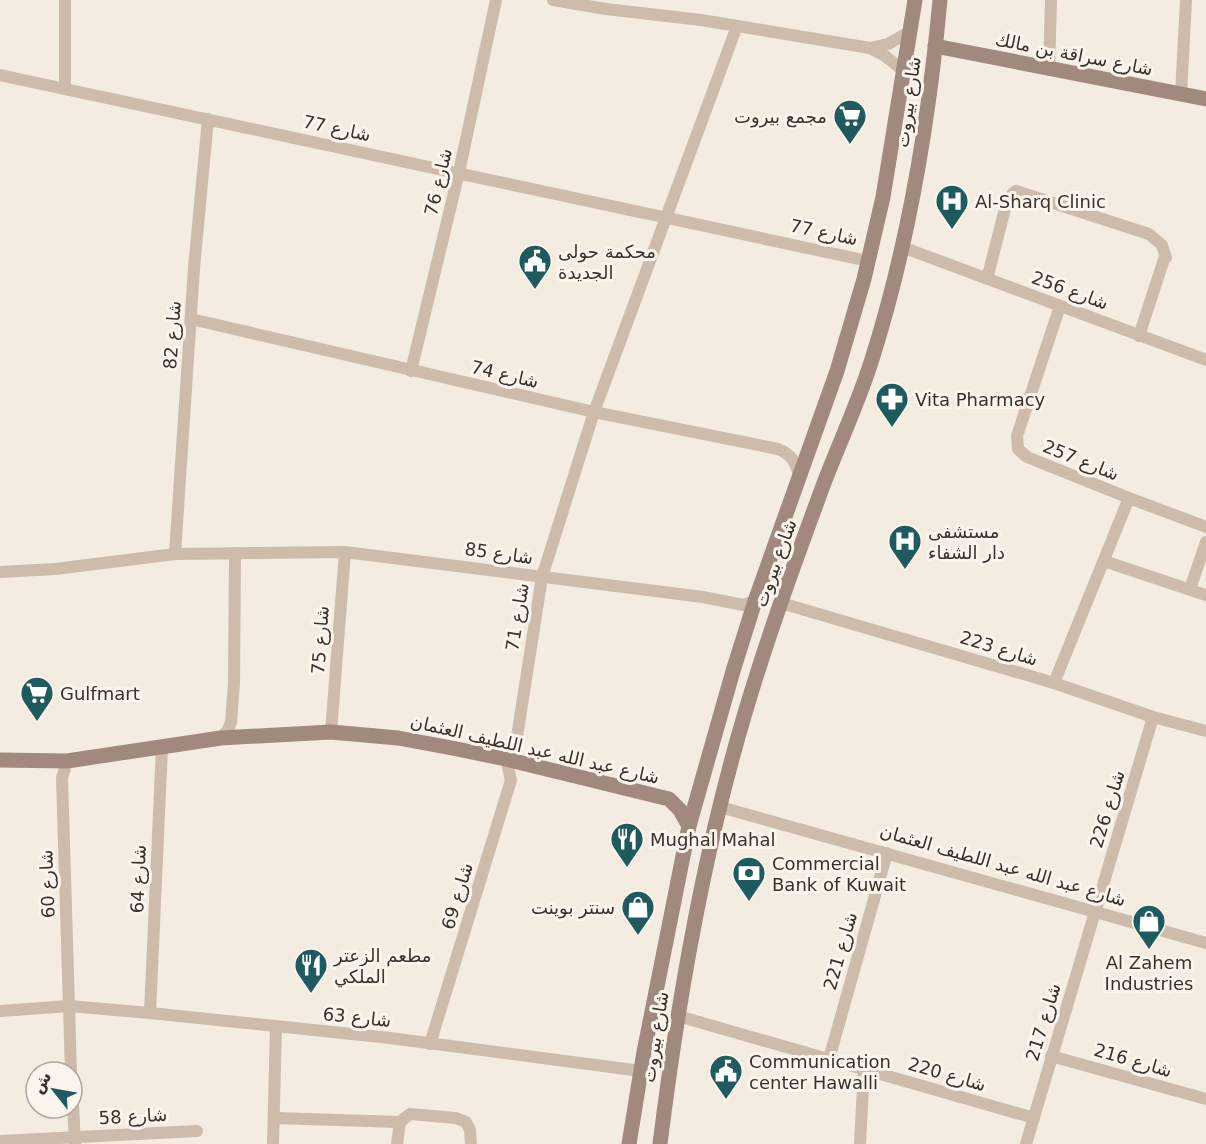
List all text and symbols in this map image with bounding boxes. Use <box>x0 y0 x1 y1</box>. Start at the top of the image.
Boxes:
street label: شارع سراقة بن مالك <box>993 28 1155 81</box>
street label: شارع بيروت <box>891 55 926 149</box>
supermarket icon: مجمع بيروت <box>832 98 868 145</box>
place label: مجمع بيروت <box>734 106 827 128</box>
street label: شارع 77 <box>301 111 373 146</box>
street label: شارع 76 <box>420 146 457 218</box>
hospital icon: Al-Sharq Clinic <box>934 183 970 230</box>
place label: Al-Sharq Clinic <box>975 191 1106 212</box>
street label: شارع 77 <box>788 215 860 250</box>
place label: محكمة حولى الجديدة <box>558 241 656 283</box>
public building icon: محكمة حولى الجديدة <box>517 243 553 290</box>
street label: شارع 256 <box>1028 266 1111 315</box>
street label: شارع 82 <box>159 300 186 370</box>
street label: شارع 74 <box>469 356 541 393</box>
pharmacy icon: Vita Pharmacy <box>874 381 910 428</box>
place label: Vita Pharmacy <box>915 389 1046 410</box>
street label: شارع 257 <box>1040 435 1122 486</box>
street label: شارع بيروت <box>749 516 801 610</box>
place label: مستشفى دار الشفاء <box>928 521 1005 563</box>
hospital icon: مستشفى دار الشفاء <box>887 523 923 570</box>
street label: شارع 85 <box>463 538 534 569</box>
street label: شارع 71 <box>501 581 534 653</box>
street label: شارع 75 <box>307 605 334 675</box>
street label: شارع 223 <box>957 626 1040 671</box>
supermarket icon: Gulfmart <box>19 675 55 722</box>
place label: Gulfmart <box>60 683 140 704</box>
street label: شارع عبد الله عبد اللطيف العثمان <box>408 710 662 789</box>
street label: شارع 226 <box>1085 768 1130 851</box>
street label: شارع عبد الله عبد اللطيف العثمان <box>877 820 1128 911</box>
restaurant icon: Mughal Mahal <box>609 821 645 868</box>
place label: Mughal Mahal <box>650 829 776 850</box>
street label: شارع 64 <box>126 844 151 914</box>
street label: شارع 60 <box>35 849 60 919</box>
place label: Commercial Bank of Kuwait <box>772 853 906 895</box>
bank icon: Commercial Bank of Kuwait <box>731 855 767 902</box>
street label: شارع 69 <box>437 860 478 932</box>
shop icon: سنتر بوينت <box>620 889 656 936</box>
place label: سنتر بوينت <box>531 897 615 919</box>
shop icon: Al Zahem Industries <box>1131 903 1167 950</box>
street label: شارع 221 <box>819 910 862 993</box>
place label: مطعم الزعتر الملكي <box>333 945 431 988</box>
restaurant icon: مطعم الزعتر الملكي <box>293 947 329 994</box>
place label: Al Zahem Industries <box>1105 952 1193 994</box>
street label: شارع 217 <box>1021 981 1066 1064</box>
street label: شارع بيروت <box>637 990 674 1084</box>
street label: شارع 63 <box>322 1003 392 1032</box>
street label: شارع 216 <box>1091 1039 1174 1082</box>
place label: Communication center Hawalli <box>749 1051 891 1093</box>
public building icon: Communication center Hawalli <box>708 1053 744 1100</box>
street label: شارع 220 <box>905 1053 988 1096</box>
north arrow <box>24 1060 84 1120</box>
text: ش <box>28 1068 55 1097</box>
street label: شارع 58 <box>98 1104 168 1129</box>

